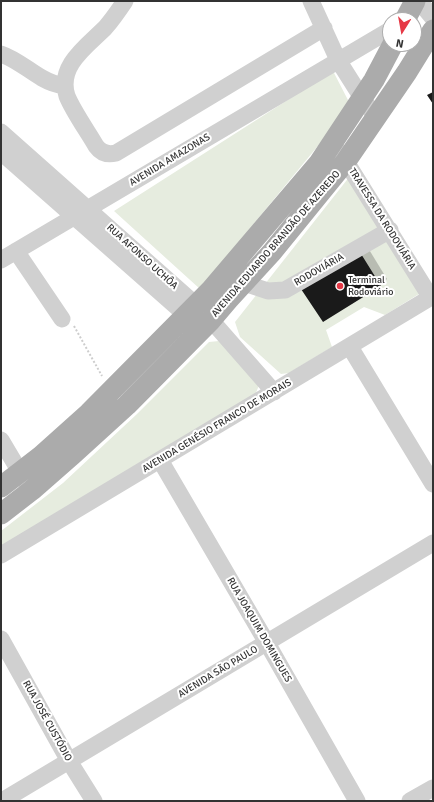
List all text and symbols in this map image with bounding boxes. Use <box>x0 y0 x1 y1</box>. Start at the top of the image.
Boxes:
north arrow <box>382 12 422 52</box>
text: N <box>395 36 405 50</box>
street label: AVENIDA AMAZONAS <box>127 131 213 189</box>
street label: TRAVESSA DA RODOVIÁRIA <box>346 166 418 272</box>
street label: AVENIDA EDUARDO BRANDÃO DE AZEREDO <box>209 168 343 320</box>
street label: RUA AFONSO UCHÔA <box>104 222 180 292</box>
street label: RODOVIÁRIA <box>292 251 346 289</box>
place label: Terminal Rodoviário <box>348 274 393 298</box>
marker: Terminal Rodoviário <box>335 281 345 291</box>
street label: AVENIDA GENÉSIO FRANCO DE MORAIS <box>140 377 294 475</box>
street label: RUA JOAQUIM DOMINGUES <box>224 575 294 685</box>
street label: AVENIDA SÃO PAULO <box>176 643 260 701</box>
street label: RUA JOSÉ CUSTÓDIO <box>20 679 74 763</box>

